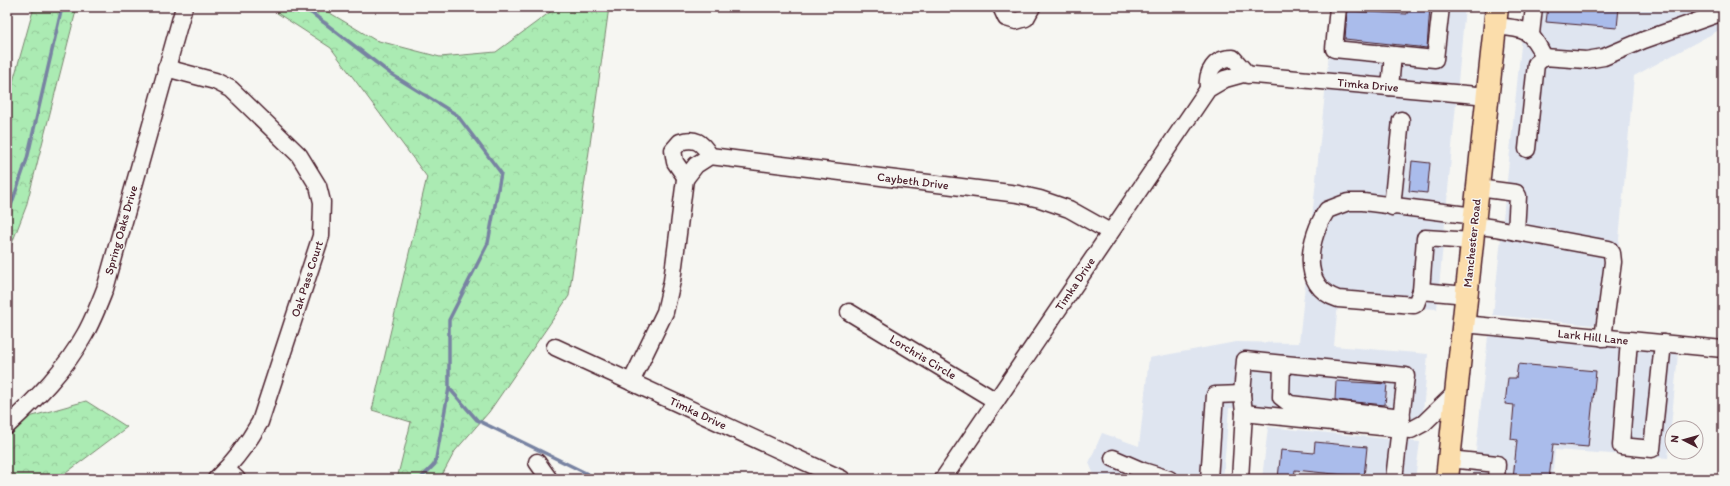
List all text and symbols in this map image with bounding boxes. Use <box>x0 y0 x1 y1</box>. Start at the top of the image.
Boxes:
street label: Timka Drive <box>1337 75 1399 95</box>
street label: Caybeth Drive <box>876 170 950 192</box>
street label: Spring Oaks Drive <box>102 183 141 276</box>
street label: Manchester Road <box>1460 198 1484 288</box>
street label: Oak Pass Court <box>288 238 326 319</box>
street label: Timka Drive <box>1052 254 1098 313</box>
street label: Lark Hill Lane <box>1557 326 1629 348</box>
street label: Lorchris Circle <box>887 332 959 382</box>
street label: Timka Drive <box>667 394 729 432</box>
north arrow <box>1664 420 1704 460</box>
text: N <box>1668 435 1681 443</box>

